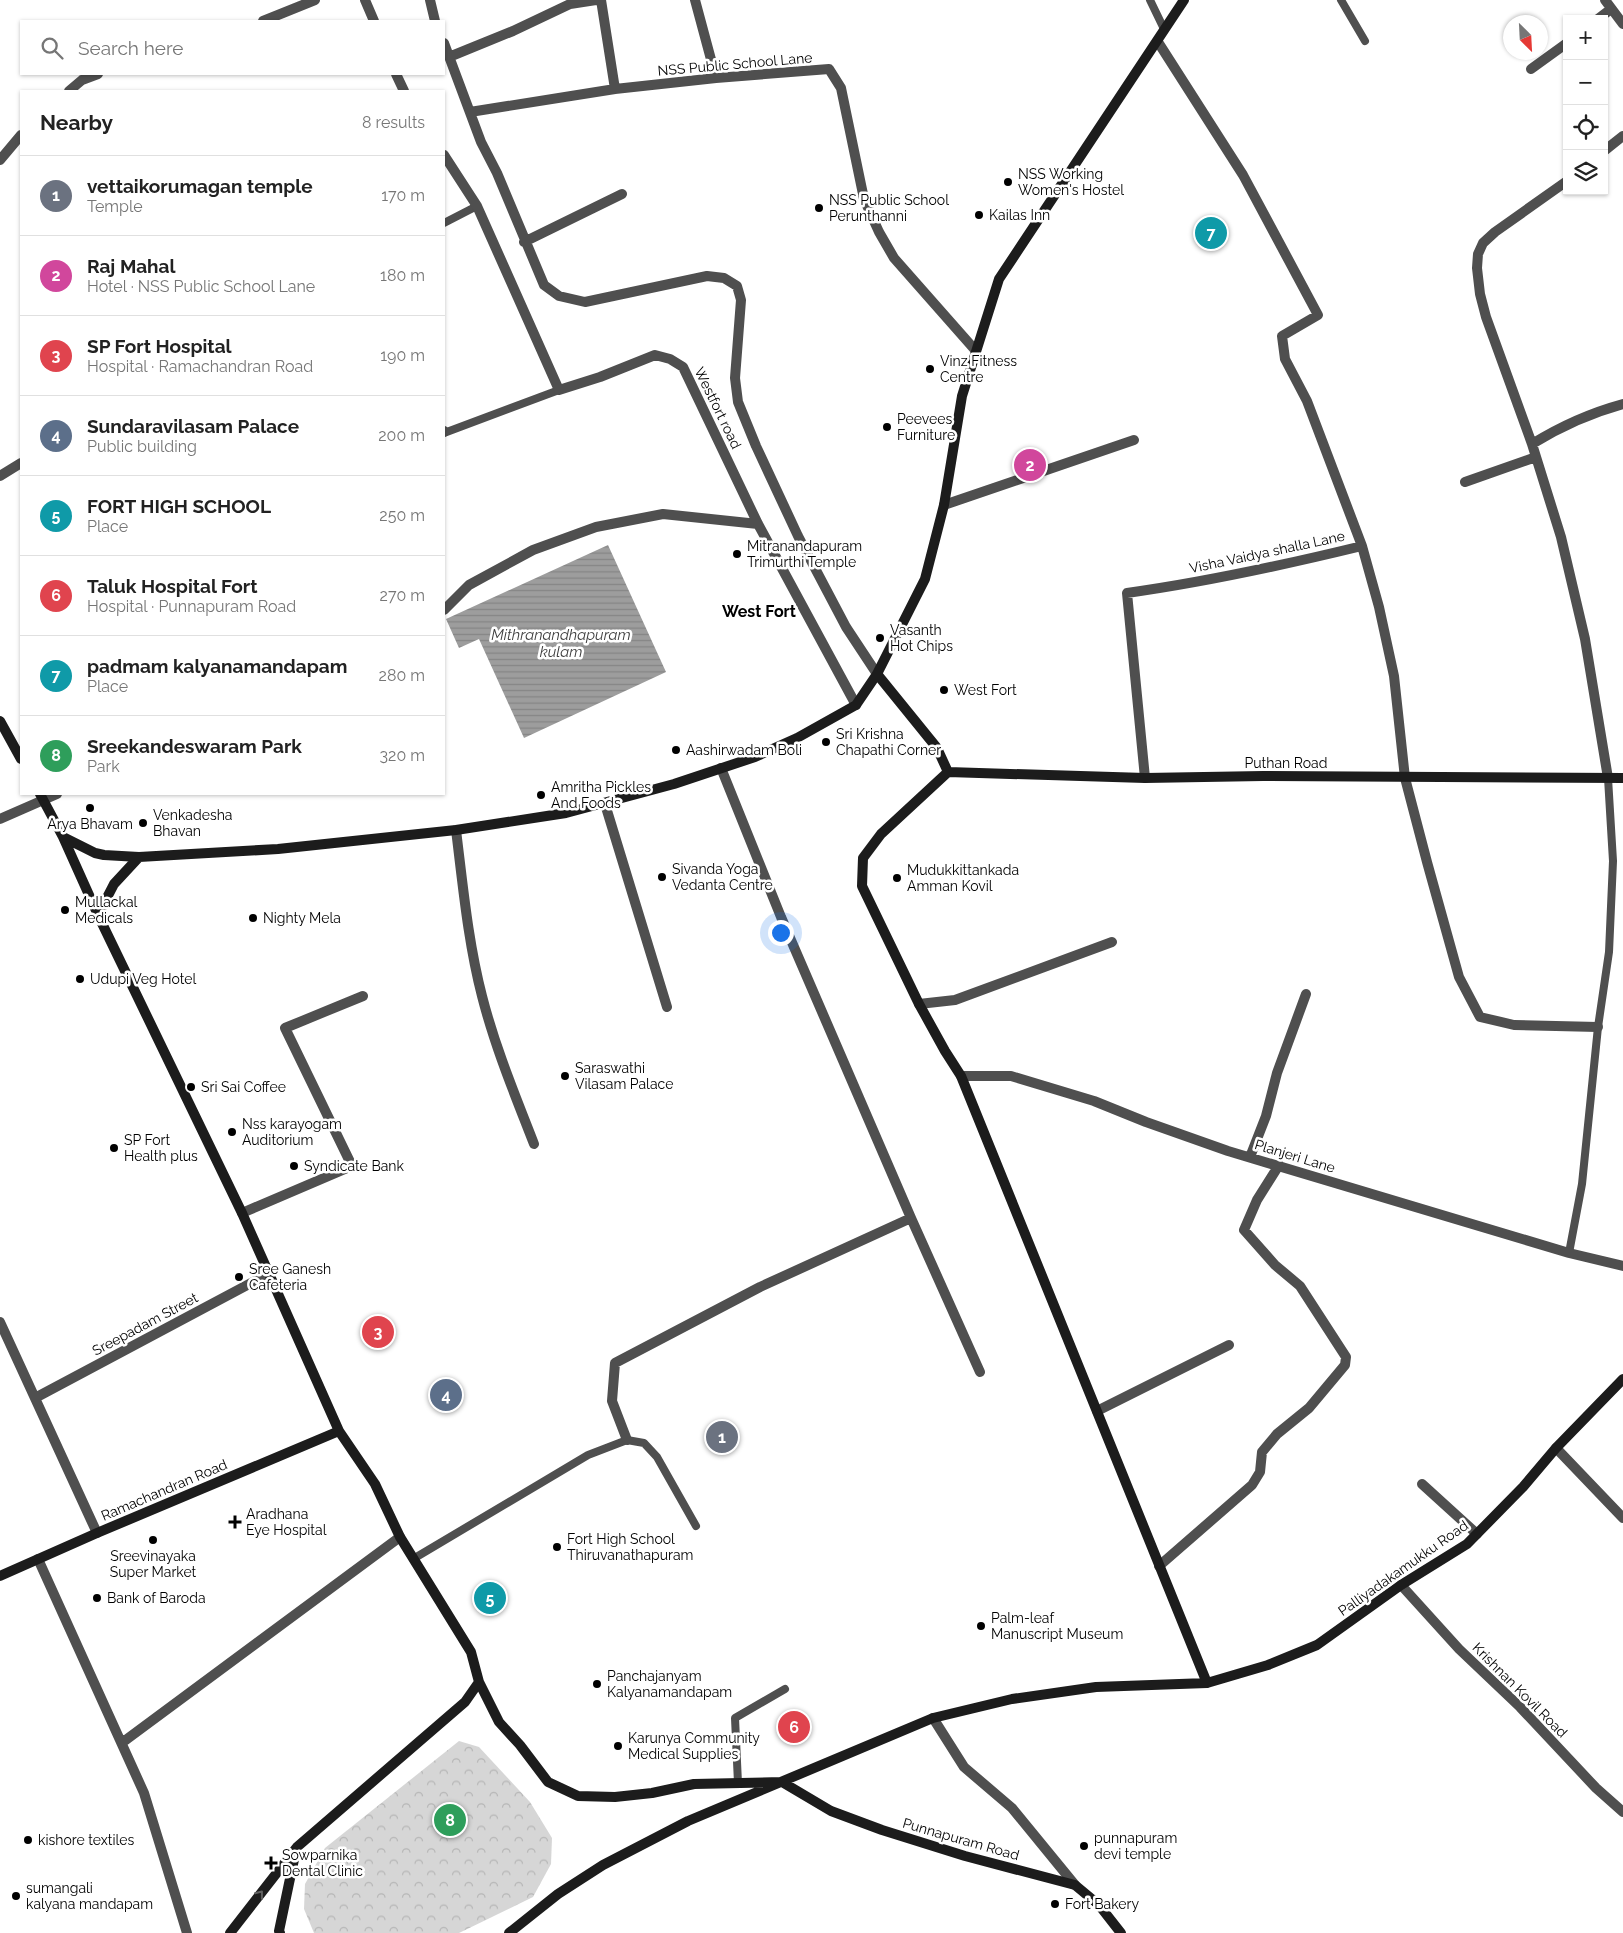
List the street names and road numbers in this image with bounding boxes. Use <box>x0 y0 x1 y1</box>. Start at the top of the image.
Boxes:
street label: NSS Public School Lane <box>657 49 813 79</box>
street label: Westfort road <box>691 365 745 451</box>
street label: Visha Vaidya shalla Lane <box>1188 528 1346 576</box>
street label: Puthan Road <box>1245 755 1327 771</box>
street label: Planjeri Lane <box>1253 1136 1337 1176</box>
street label: Sreepadam Street <box>89 1289 201 1359</box>
street label: Ramachandran Road <box>99 1456 229 1524</box>
street label: Palliyadakamukku Road <box>1335 1517 1471 1619</box>
street label: Krishnan Kovil Road <box>1469 1639 1571 1741</box>
street label: Punnapuram Road <box>901 1815 1021 1863</box>

